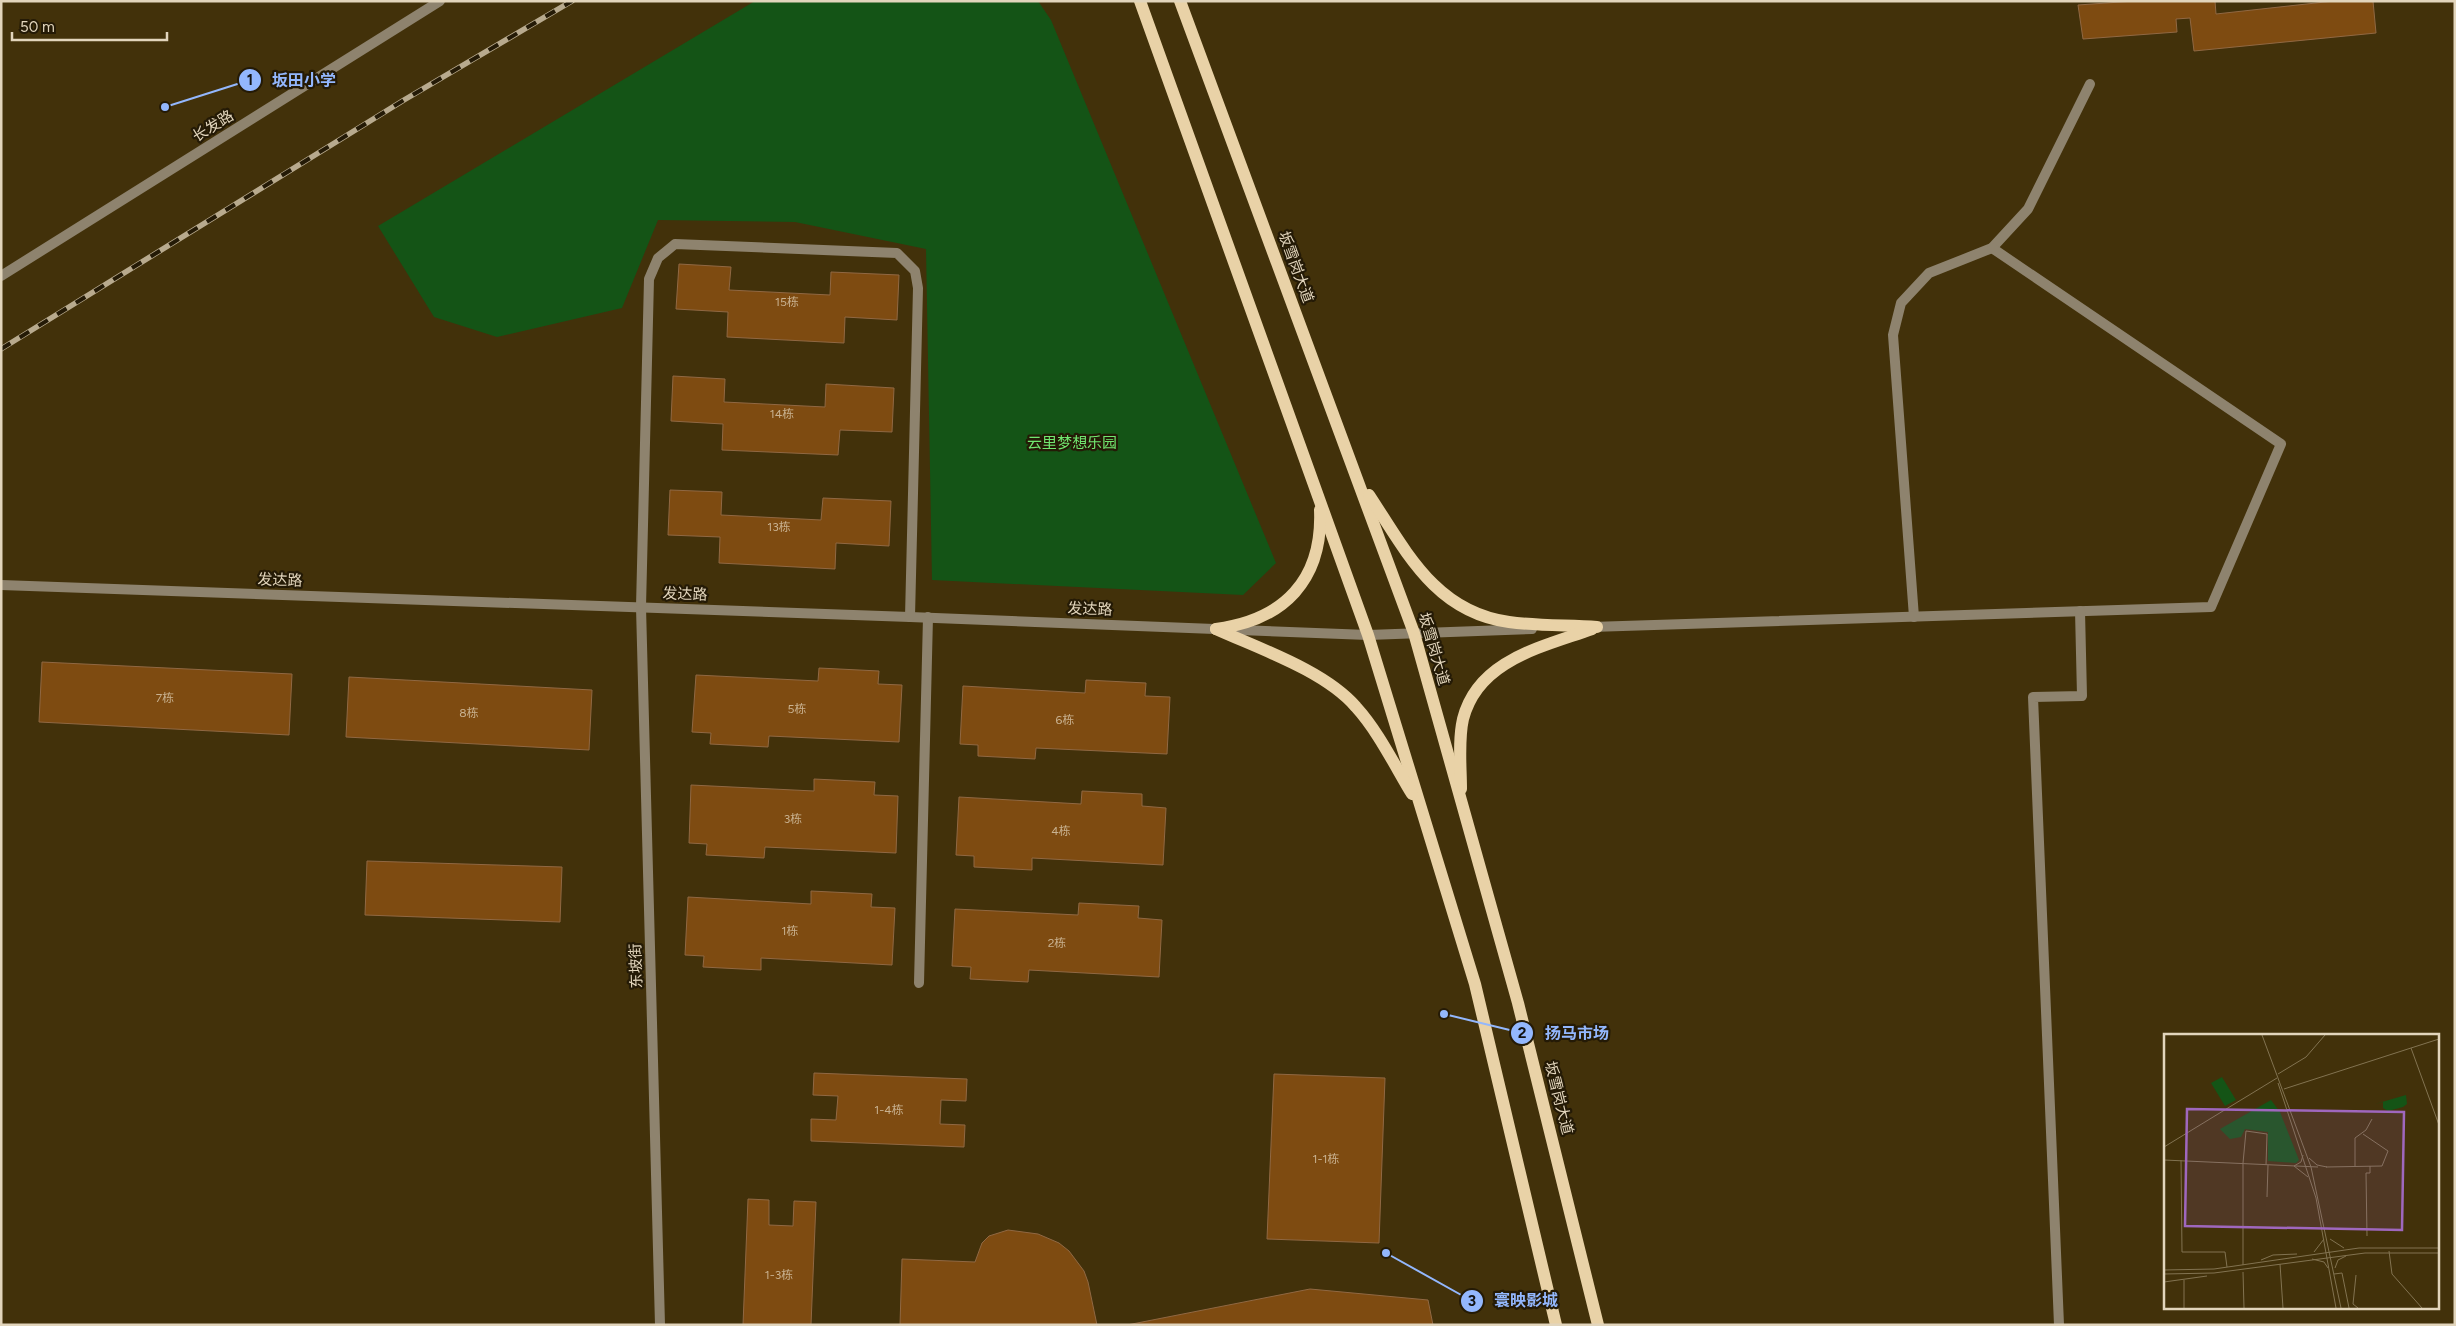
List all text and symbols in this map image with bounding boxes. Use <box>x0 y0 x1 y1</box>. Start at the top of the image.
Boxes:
scale bar <box>12 10 168 42</box>
text: 50 m <box>20 18 55 36</box>
callout: 坂田小学 <box>237 64 346 95</box>
text: 1 <box>247 71 253 89</box>
text: 坂田小学 <box>272 71 336 90</box>
street label: 长发路 <box>189 106 237 146</box>
street label: 坂雪岗大道 <box>1275 229 1317 305</box>
house number: 15栋 <box>775 295 799 309</box>
house number: 14栋 <box>770 407 794 421</box>
park label: 云里梦想乐园 <box>1027 434 1117 452</box>
house number: 13栋 <box>767 520 791 534</box>
street label: 发达路 <box>257 570 303 590</box>
street label: 发达路 <box>662 584 708 604</box>
street label: 发达路 <box>1067 599 1113 619</box>
street label: 坂雪岗大道 <box>1415 610 1453 688</box>
house number: 7栋 <box>156 691 174 705</box>
house number: 5栋 <box>788 702 806 716</box>
house number: 8栋 <box>459 706 479 720</box>
house number: 6栋 <box>1056 713 1074 727</box>
house number: 3栋 <box>784 812 802 826</box>
house number: 4栋 <box>1051 824 1071 838</box>
house number: 1栋 <box>782 924 798 938</box>
house number: 2栋 <box>1048 936 1066 950</box>
street label: 东坡街 <box>626 943 646 989</box>
callout: 扬马市场 <box>1510 1018 1619 1049</box>
text: 2 <box>1518 1024 1527 1042</box>
text: 扬马市场 <box>1545 1024 1609 1043</box>
inset map <box>2164 1034 2438 1308</box>
street label: 坂雪岗大道 <box>1541 1059 1577 1137</box>
house number: 1-4栋 <box>874 1103 904 1117</box>
house number: 1-1栋 <box>1313 1152 1339 1166</box>
house number: 1-3栋 <box>765 1268 793 1282</box>
callout: 寰映影城 <box>1459 1285 1568 1316</box>
text: 寰映影城 <box>1494 1291 1558 1310</box>
text: 3 <box>1468 1292 1476 1310</box>

